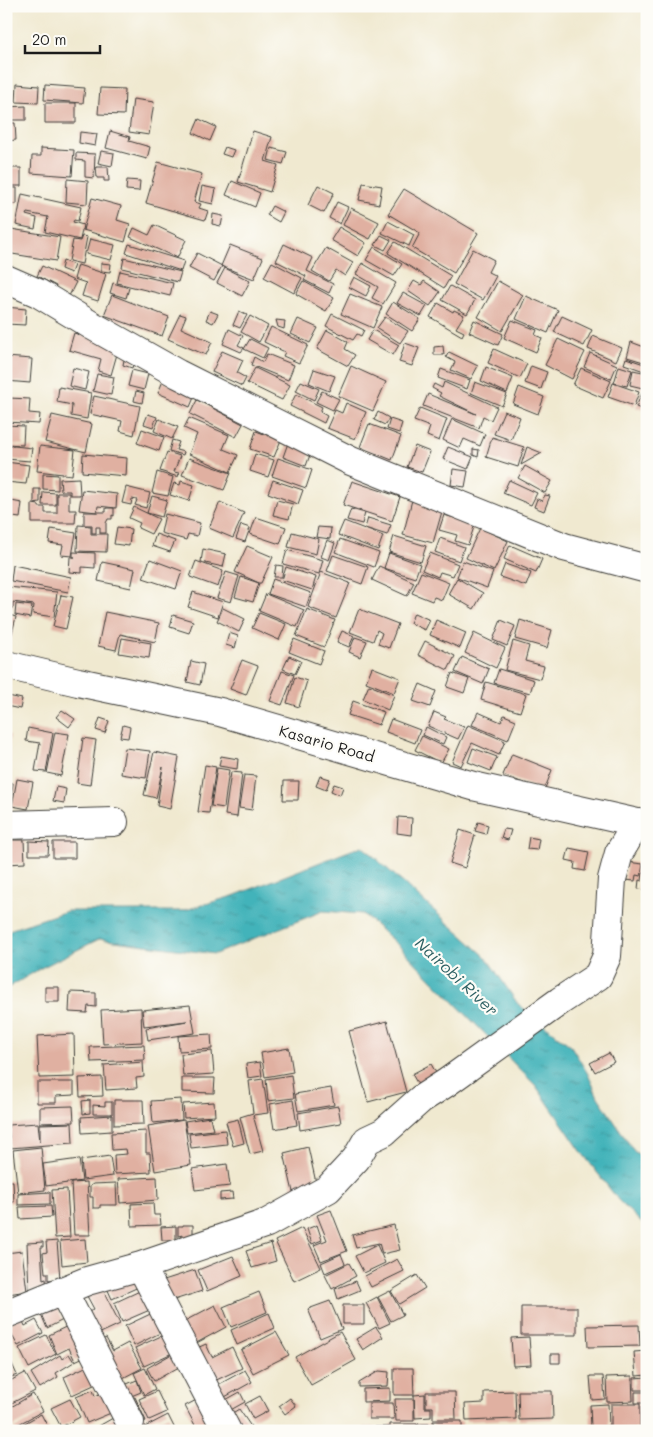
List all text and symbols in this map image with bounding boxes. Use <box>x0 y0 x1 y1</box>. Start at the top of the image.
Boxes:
scale bar <box>25 22 100 54</box>
text: 20 m <box>32 29 66 49</box>
street label: Kasario Road <box>277 720 377 766</box>
water label: Nairobi River <box>411 932 503 1020</box>

